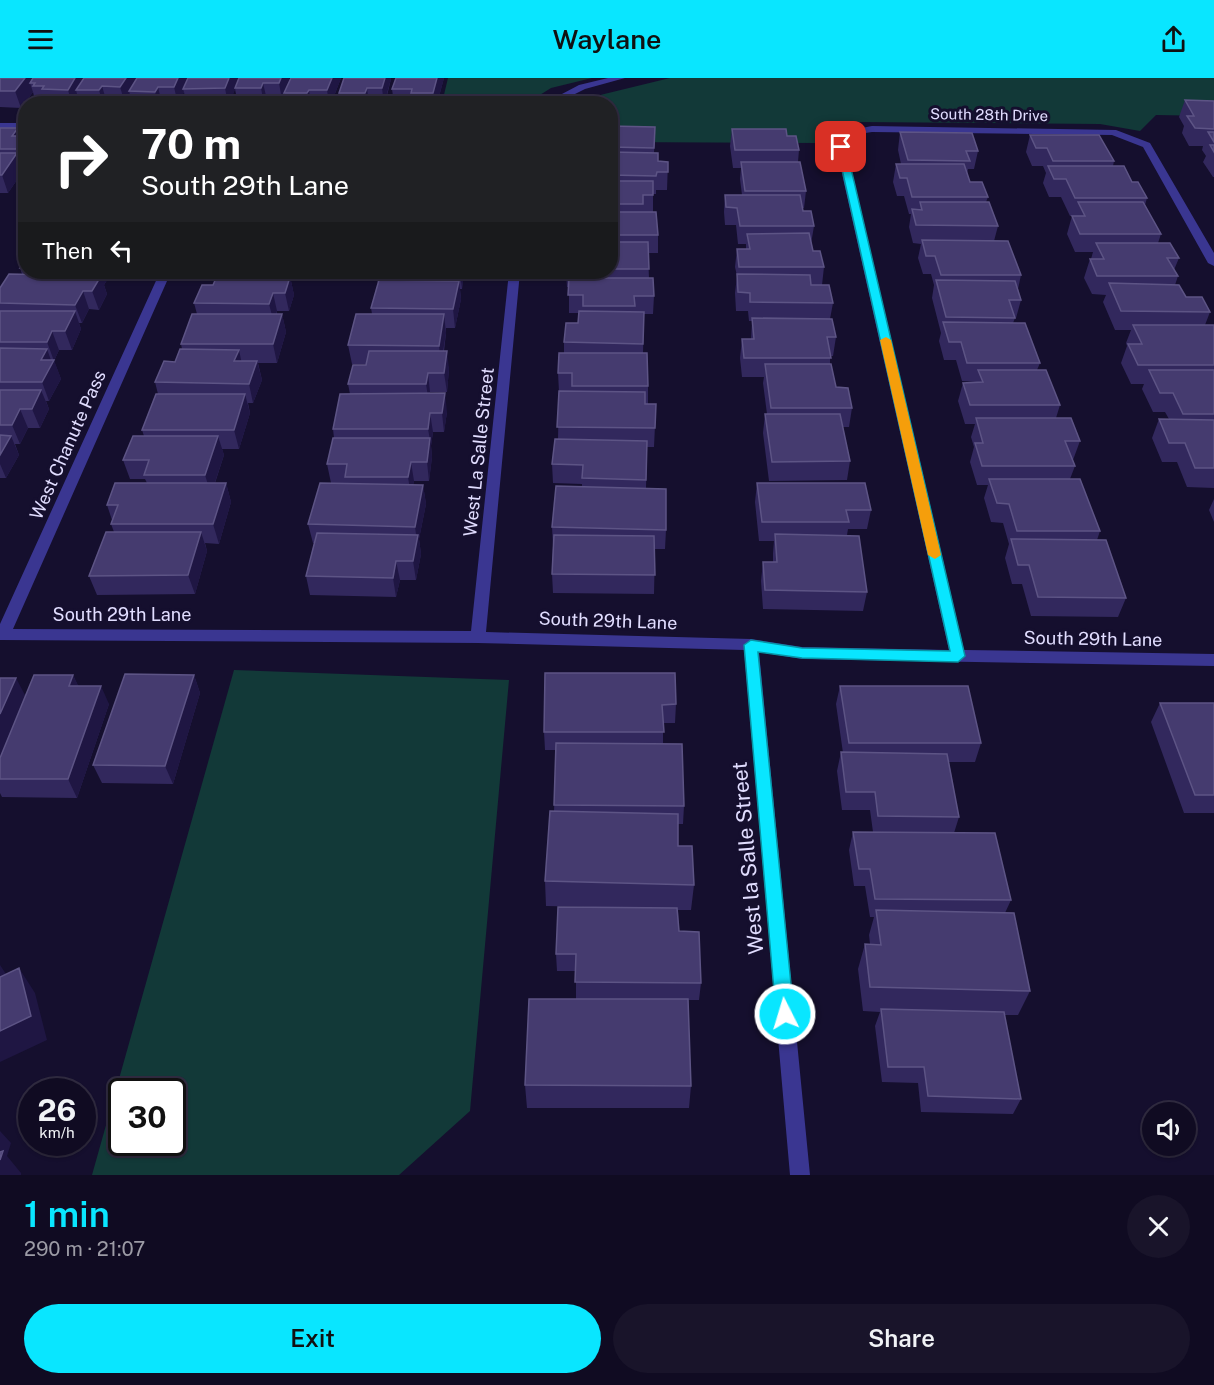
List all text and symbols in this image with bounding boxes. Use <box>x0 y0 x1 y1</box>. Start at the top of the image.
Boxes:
icon: menu <box>24 23 57 56</box>
text: Waylane <box>553 23 661 55</box>
icon: share <box>1157 23 1190 56</box>
street label: South 28th Drive <box>930 105 1048 124</box>
text: 70 m <box>141 119 241 168</box>
icon: right <box>42 120 120 198</box>
pin <box>815 121 866 172</box>
icon: arrive <box>824 130 857 163</box>
text: South 29th Lane <box>141 169 349 201</box>
icon: left <box>105 234 138 267</box>
text: Then <box>42 238 93 264</box>
street label: West La Salle Street <box>459 366 498 538</box>
street label: West Chanute Pass <box>25 367 110 523</box>
street label: South 29th Lane <box>53 604 191 625</box>
street label: South 29th Lane <box>538 608 678 633</box>
street label: South 29th Lane <box>1023 627 1163 650</box>
street label: West la Salle Street <box>727 761 768 955</box>
position arrow <box>753 982 817 1046</box>
speed limit sign: 30 <box>108 1078 186 1156</box>
text: 26 <box>38 1092 76 1128</box>
map controls <box>1142 1102 1196 1156</box>
button: sound <box>1142 1102 1196 1156</box>
text: km/h <box>39 1124 75 1141</box>
text: 1 min <box>24 1193 110 1235</box>
button: close <box>1127 1195 1190 1258</box>
text: 290 m · 21:07 <box>24 1237 145 1261</box>
button: Exit <box>24 1304 601 1373</box>
button: Share <box>613 1304 1190 1373</box>

